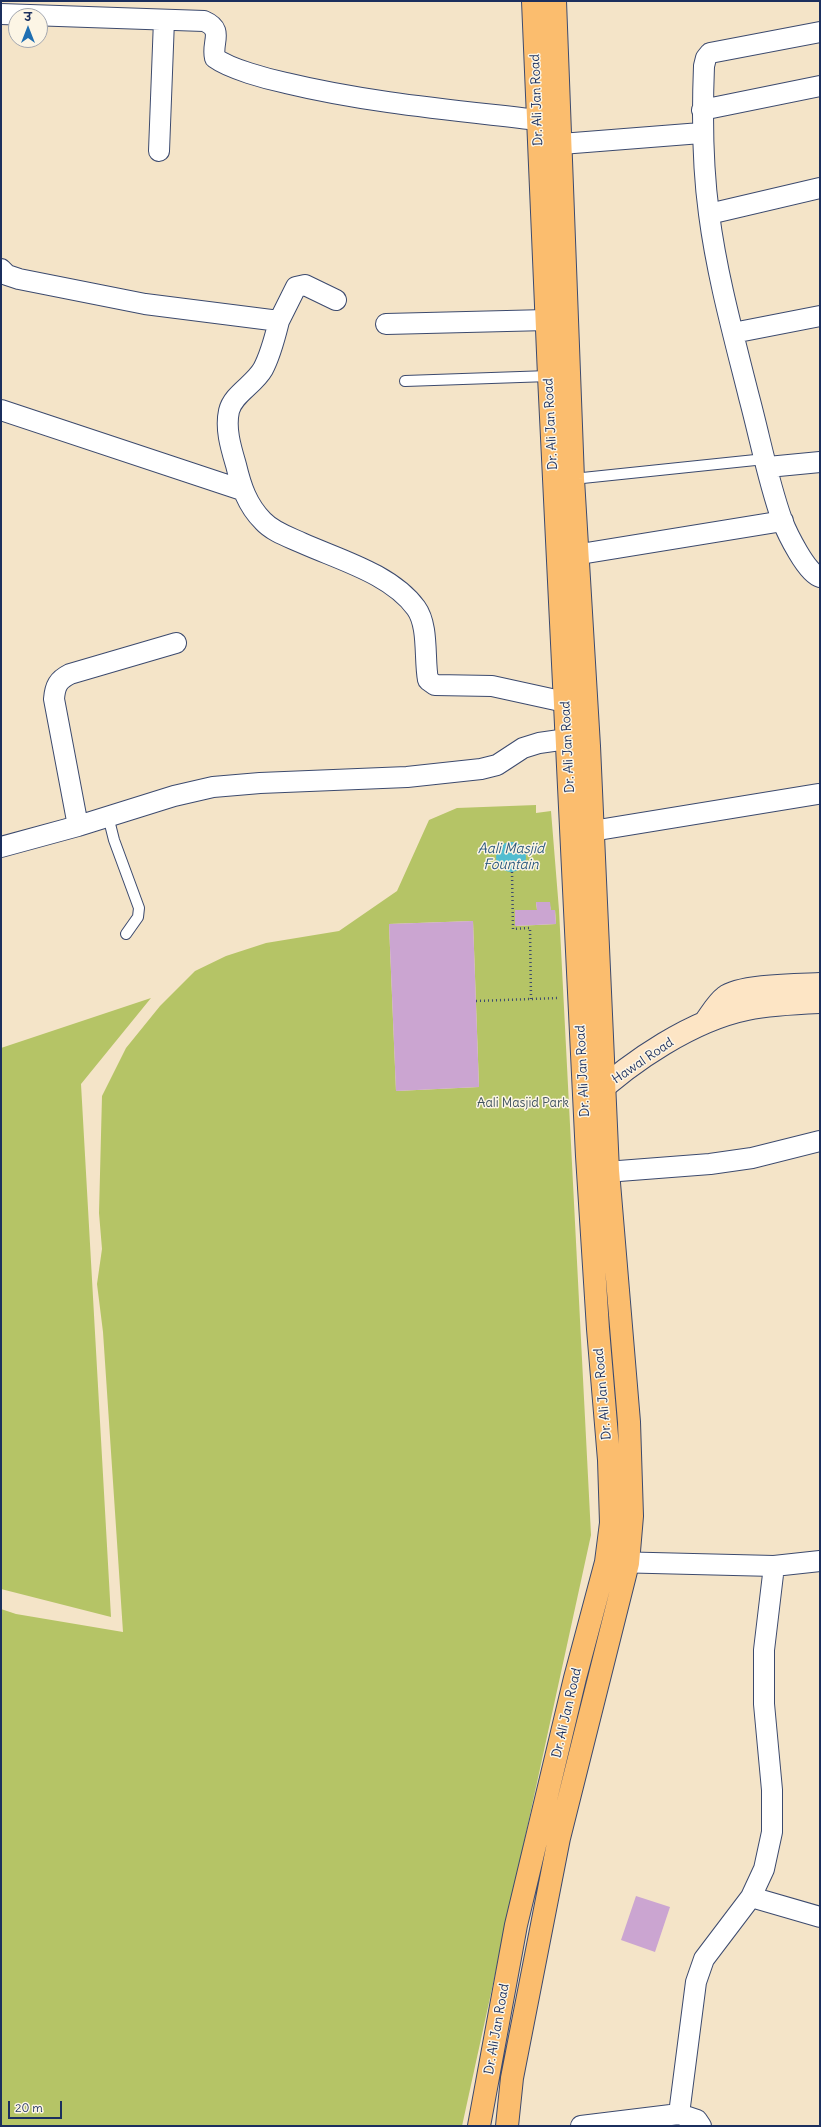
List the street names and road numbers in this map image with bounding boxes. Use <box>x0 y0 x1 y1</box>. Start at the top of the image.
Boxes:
street label: Dr. Ali Jan Road <box>528 54 546 146</box>
street label: Dr. Ali Jan Road <box>541 378 561 470</box>
street label: Dr. Ali Jan Road <box>558 701 578 793</box>
street label: Dr. Ali Jan Road <box>573 1025 593 1117</box>
street label: Hawal Road <box>609 1035 677 1087</box>
street label: Dr. Ali Jan Road <box>591 1348 615 1440</box>
street label: Dr. Ali Jan Road <box>549 1666 585 1760</box>
street label: Dr. Ali Jan Road <box>481 1982 513 2076</box>

